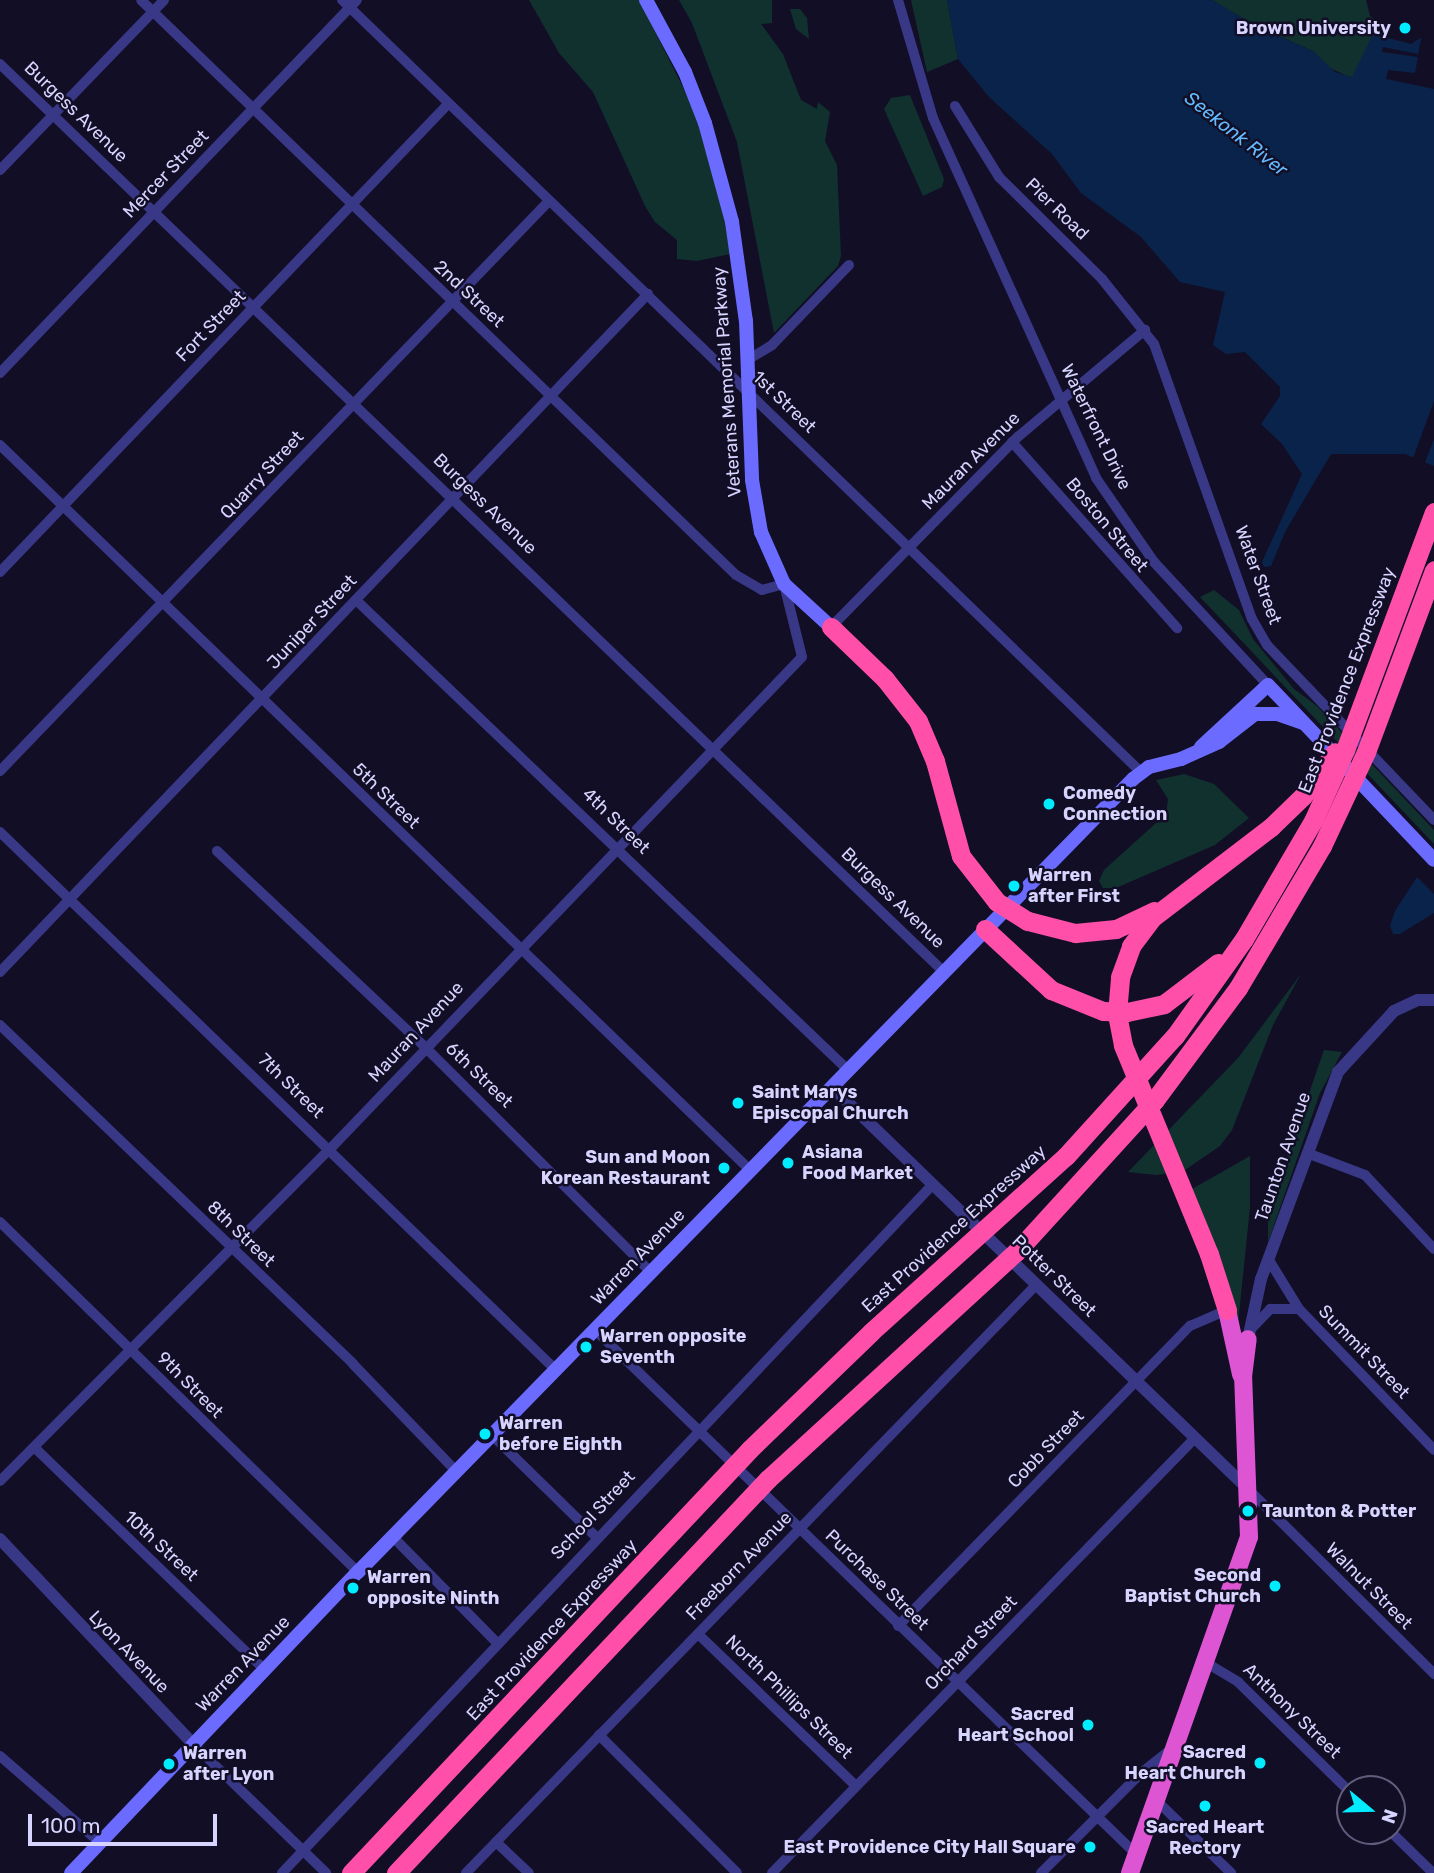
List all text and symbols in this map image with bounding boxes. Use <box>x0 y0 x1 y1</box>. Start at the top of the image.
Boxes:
place label: Brown University <box>1236 17 1391 39</box>
marker: Brown University <box>1397 20 1413 36</box>
street label: Burgess Avenue <box>20 57 132 167</box>
water label: Seekonk River <box>1180 87 1292 181</box>
street label: Mercer Street <box>119 125 213 223</box>
street label: Pier Road <box>1021 173 1093 245</box>
street label: 2nd Street <box>429 256 509 332</box>
street label: Veterans Memorial Parkway <box>708 266 746 498</box>
street label: Fort Street <box>172 286 250 366</box>
street label: Waterfront Drive <box>1056 361 1136 493</box>
street label: 1st Street <box>748 366 820 438</box>
street label: Mauran Avenue <box>917 407 1025 515</box>
street label: Quarry Street <box>216 426 308 524</box>
street label: Burgess Avenue <box>429 449 541 559</box>
street label: Boston Street <box>1061 474 1153 576</box>
street label: Water Street <box>1230 522 1286 628</box>
street label: East Providence Expressway <box>1294 564 1400 796</box>
street label: Juniper Street <box>263 570 361 674</box>
street label: 5th Street <box>348 759 424 833</box>
street label: 4th Street <box>578 783 654 859</box>
place label: Comedy Connection <box>1063 783 1167 826</box>
marker: Comedy Connection <box>1041 796 1057 812</box>
street label: Burgess Avenue <box>837 843 949 953</box>
place label: Warren after First <box>1028 865 1120 908</box>
marker: Warren after First <box>1006 878 1022 894</box>
street label: Mauran Avenue <box>364 977 468 1087</box>
street label: 6th Street <box>441 1038 517 1112</box>
street label: 7th Street <box>253 1049 329 1123</box>
place label: Saint Marys Episcopal Church <box>752 1082 909 1124</box>
street label: Taunton Avenue <box>1251 1089 1315 1225</box>
marker: Saint Marys Episcopal Church <box>730 1095 746 1111</box>
street label: East Providence Expressway <box>858 1141 1050 1317</box>
place label: Asiana Food Market <box>802 1142 913 1184</box>
place label: Sun and Moon Korean Restaurant <box>541 1147 710 1190</box>
marker: Asiana Food Market <box>780 1155 796 1171</box>
marker: Sun and Moon Korean Restaurant <box>716 1160 732 1176</box>
street label: 8th Street <box>203 1196 279 1272</box>
street label: Warren Avenue <box>587 1204 689 1310</box>
street label: Potter Street <box>1007 1230 1101 1322</box>
street label: Summit Street <box>1314 1301 1414 1403</box>
place label: Warren opposite Seventh <box>600 1326 746 1368</box>
marker: Warren opposite Seventh <box>578 1339 594 1355</box>
street label: 9th Street <box>152 1347 228 1423</box>
street label: Cobb Street <box>1003 1405 1089 1493</box>
place label: Warren before Eighth <box>499 1413 622 1456</box>
marker: Warren before Eighth <box>477 1426 493 1442</box>
street label: School Street <box>546 1466 640 1564</box>
place label: Taunton & Potter <box>1262 1500 1416 1522</box>
marker: Taunton & Potter <box>1240 1503 1256 1519</box>
street label: 10th Street <box>119 1506 203 1586</box>
street label: Freeborn Avenue <box>681 1507 797 1625</box>
street label: Purchase Street <box>821 1525 933 1635</box>
street label: East Providence Expressway <box>462 1535 642 1725</box>
street label: Walnut Street <box>1321 1538 1417 1634</box>
place label: Second Baptist Church <box>1124 1565 1261 1608</box>
place label: Warren opposite Ninth <box>367 1567 499 1610</box>
marker: Second Baptist Church <box>1267 1578 1283 1594</box>
marker: Warren opposite Ninth <box>345 1580 361 1596</box>
street label: Orchard Street <box>920 1591 1022 1695</box>
street label: Lyon Avenue <box>84 1606 174 1698</box>
street label: Warren Avenue <box>192 1611 294 1717</box>
street label: North Phillips Street <box>721 1631 857 1763</box>
street label: Anthony Street <box>1238 1659 1346 1763</box>
place label: Sacred Heart School <box>957 1704 1074 1746</box>
marker: Sacred Heart School <box>1080 1717 1096 1733</box>
place label: Sacred Heart Church <box>1125 1742 1246 1784</box>
place label: Warren after Lyon <box>183 1743 275 1786</box>
marker: Sacred Heart Church <box>1252 1755 1268 1771</box>
marker: Warren after Lyon <box>161 1756 177 1772</box>
north arrow <box>1336 1775 1406 1845</box>
marker: Sacred Heart Rectory <box>1197 1798 1213 1814</box>
scale bar <box>32 1800 220 1844</box>
text: N <box>1376 1806 1403 1827</box>
text: 100 m <box>41 1813 100 1838</box>
place label: Sacred Heart Rectory <box>1146 1817 1264 1860</box>
place label: East Providence City Hall Square <box>783 1836 1076 1858</box>
marker: East Providence City Hall Square <box>1082 1839 1098 1855</box>

